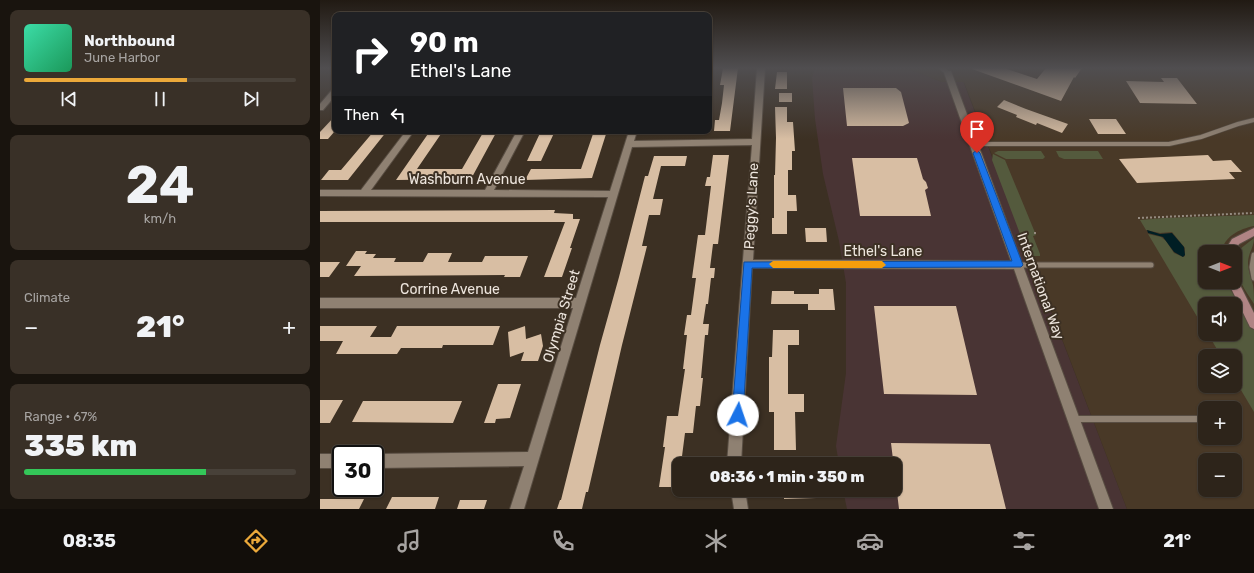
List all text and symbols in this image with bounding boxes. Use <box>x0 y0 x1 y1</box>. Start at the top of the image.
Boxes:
text: 90 m <box>410 26 479 59</box>
icon: right <box>344 28 396 80</box>
text: Northbound <box>84 32 175 50</box>
text: June Harbor <box>84 50 160 65</box>
text: Ethel's Lane <box>410 60 511 82</box>
icon: previous <box>58 88 80 110</box>
icon: pause <box>149 88 171 110</box>
icon: next <box>240 88 262 110</box>
icon: left <box>387 104 409 126</box>
text: Then <box>344 106 379 124</box>
pin <box>960 112 994 153</box>
icon: arrive <box>966 118 988 140</box>
text: 24 <box>125 154 195 216</box>
street label: Peggy's Lane <box>741 162 762 250</box>
street label: Washburn Avenue <box>409 171 526 188</box>
text: km/h <box>144 211 176 226</box>
street label: International Way <box>1013 230 1068 342</box>
street label: Ethel's Lane <box>844 243 923 260</box>
north arrow <box>1198 245 1242 289</box>
map controls <box>1198 245 1242 497</box>
street label: Olympia Street <box>539 267 584 365</box>
street label: Corrine Avenue <box>400 281 500 298</box>
text: Climate <box>24 290 70 305</box>
button: sound <box>1198 297 1242 341</box>
text: 21° <box>136 309 185 345</box>
text: − <box>24 314 38 341</box>
text: + <box>282 314 296 341</box>
button: layers <box>1198 349 1242 393</box>
position arrow <box>717 394 759 436</box>
button: + <box>1198 401 1242 445</box>
text: Range · 67% <box>24 409 97 424</box>
text: 335 km <box>24 428 137 464</box>
speed limit sign: 30 <box>332 445 384 497</box>
button: − <box>1198 453 1242 497</box>
text: 08:36 · 1 min · 350 m <box>710 468 864 486</box>
icon: directions <box>242 527 270 555</box>
icon: music <box>395 527 423 555</box>
icon: phone <box>549 527 577 555</box>
icon: climate <box>702 527 730 555</box>
icon: car <box>856 527 884 555</box>
icon: filters <box>1010 527 1038 555</box>
text: 08:35 <box>63 530 116 552</box>
text: 21° <box>1163 530 1191 552</box>

